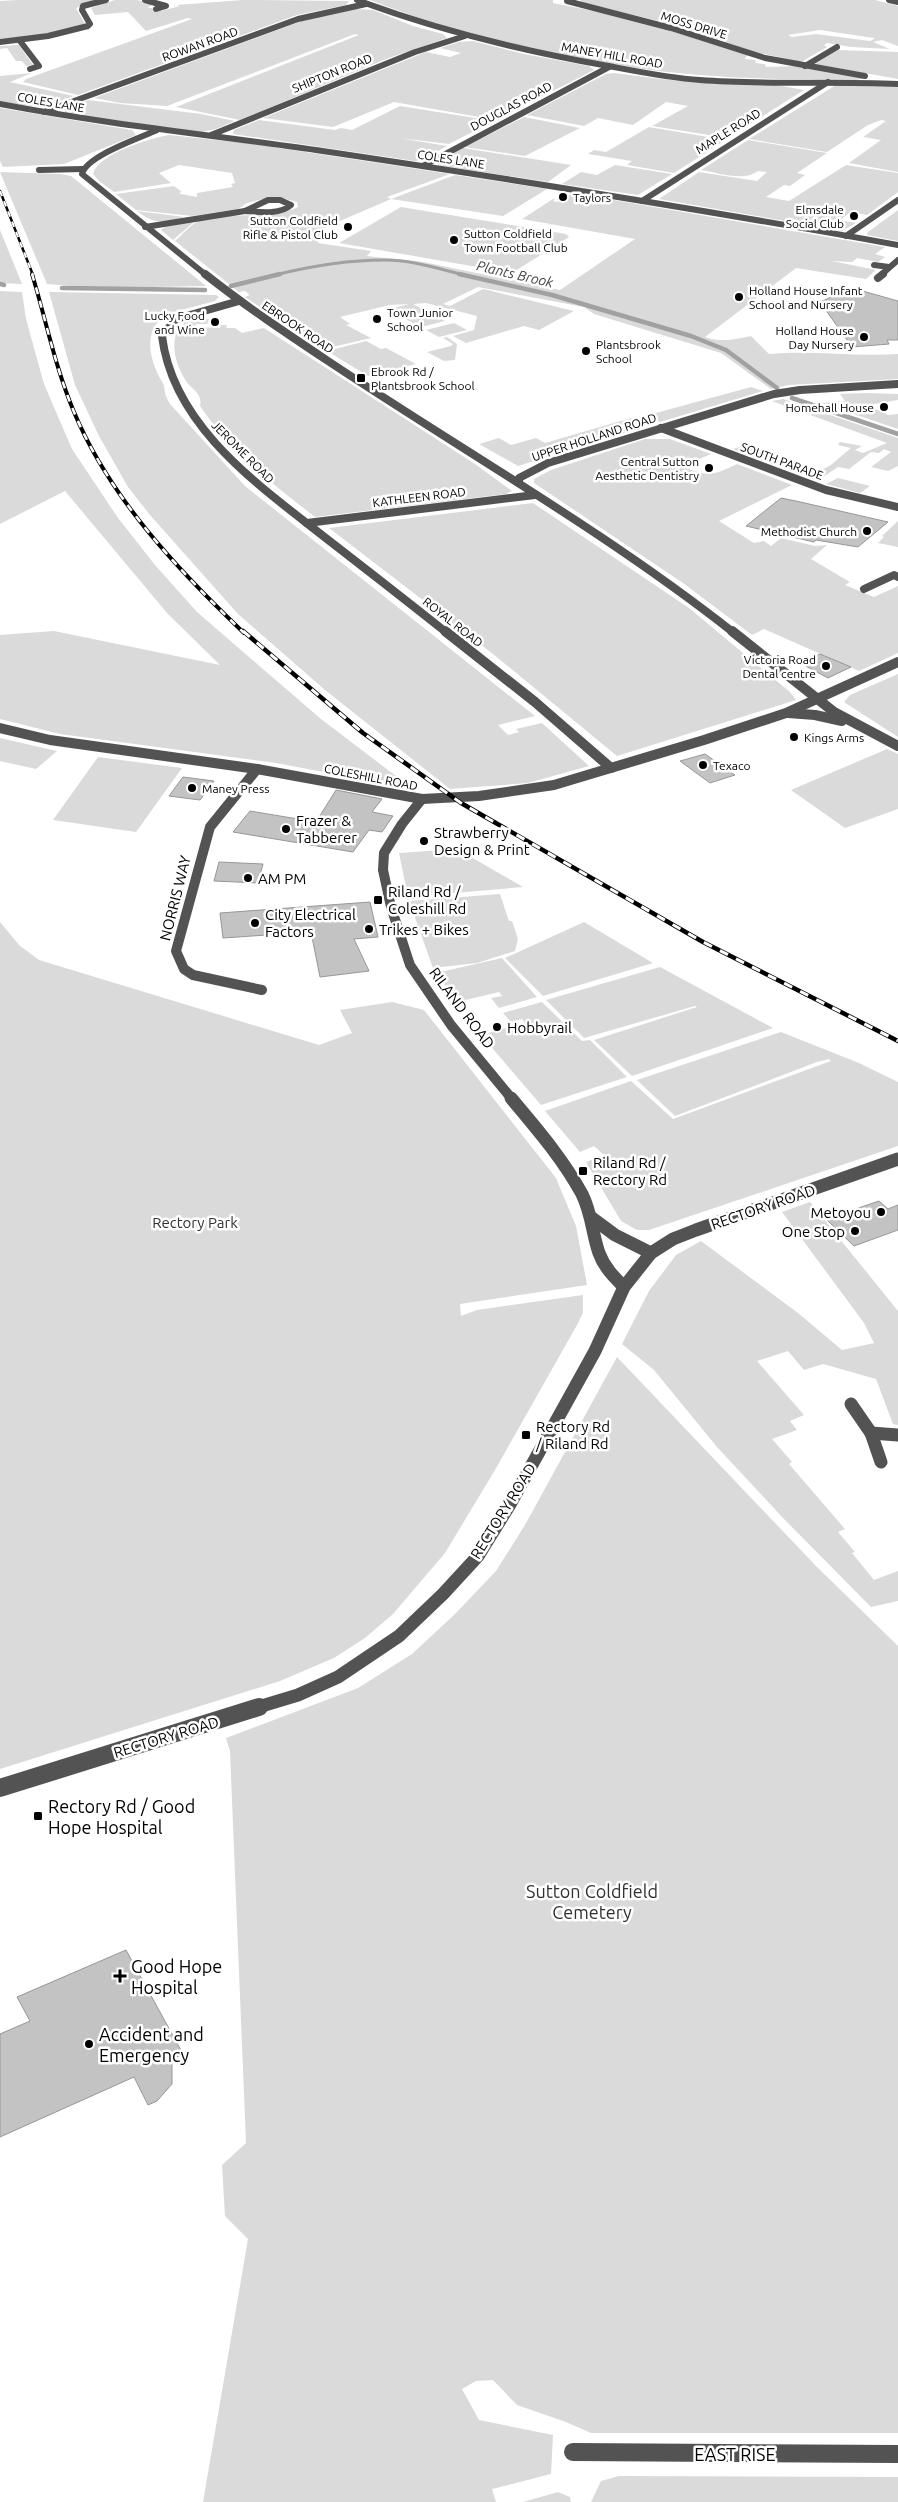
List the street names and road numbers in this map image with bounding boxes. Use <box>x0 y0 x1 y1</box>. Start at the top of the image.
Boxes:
street label: MOSS DRIVE <box>659 9 729 41</box>
street label: ROWAN ROAD <box>160 24 240 64</box>
street label: MANEY HILL ROAD <box>560 40 664 70</box>
street label: SHIPTON ROAD <box>290 51 374 95</box>
street label: DOUGLAS ROAD <box>468 79 554 133</box>
street label: COLES LANE <box>16 90 86 114</box>
street label: MAPLE ROAD <box>693 106 763 156</box>
street label: COLES LANE <box>416 147 486 171</box>
street label: EBROOK ROAD <box>260 298 336 356</box>
street label: UPPER HOLLAND ROAD <box>530 411 658 463</box>
street label: JEROME ROAD <box>209 418 277 486</box>
street label: SOUTH PARADE <box>739 440 825 482</box>
street label: KATHLEEN ROAD <box>372 485 466 509</box>
street label: ROYAL ROAD <box>421 595 485 649</box>
street label: COLESHILL ROAD <box>323 762 419 792</box>
street label: NORRIS WAY <box>156 853 194 942</box>
street label: RILAND ROAD <box>426 964 498 1052</box>
street label: RECTORY ROAD <box>709 1181 817 1233</box>
street label: RECTORY ROAD <box>467 1460 539 1562</box>
street label: RECTORY ROAD <box>111 1713 221 1761</box>
street label: EAST RISE <box>694 2444 776 2464</box>

